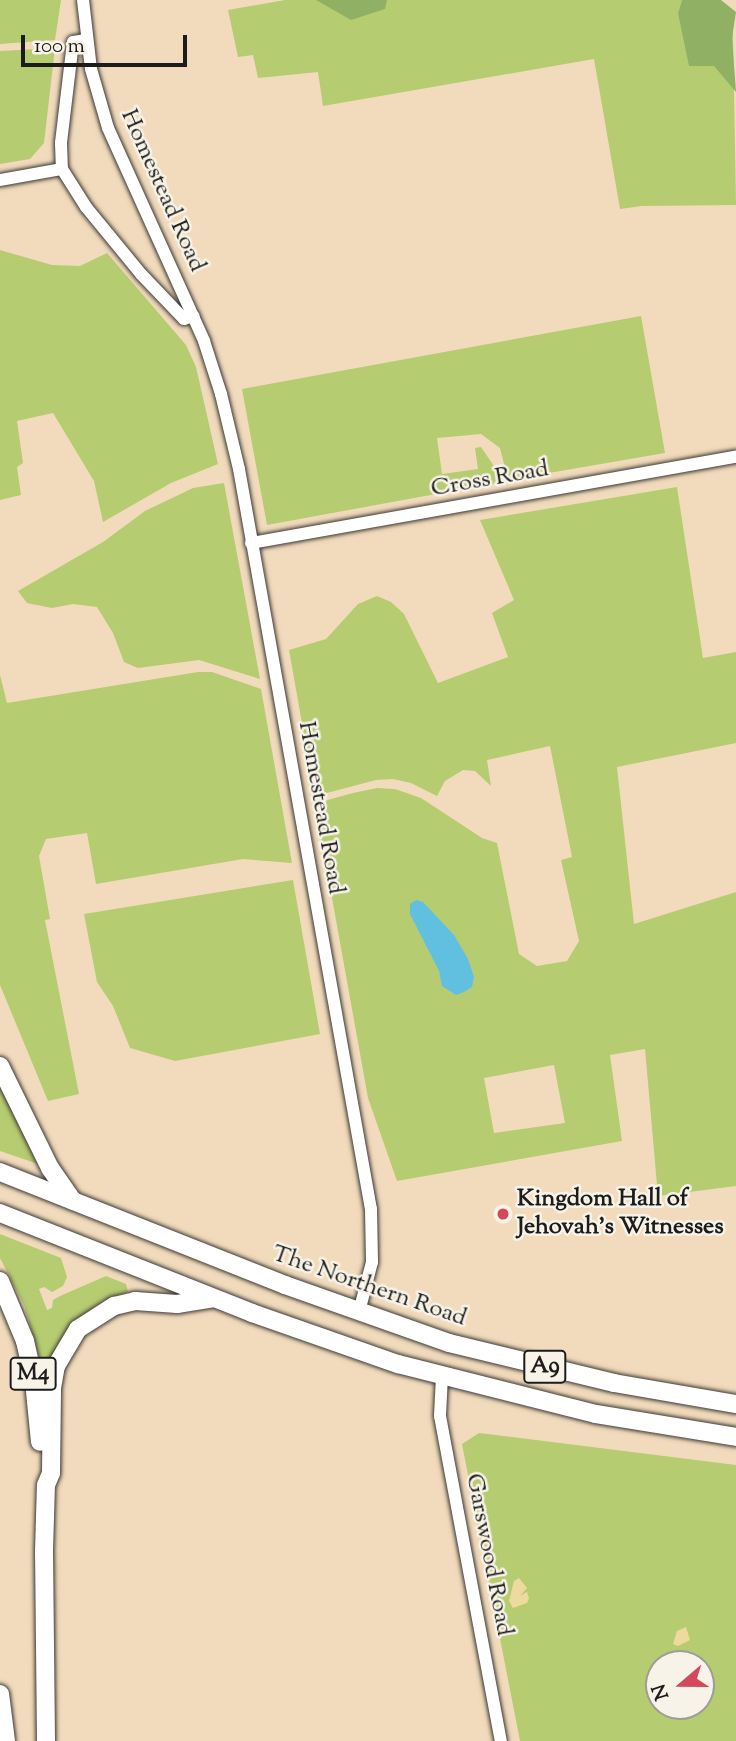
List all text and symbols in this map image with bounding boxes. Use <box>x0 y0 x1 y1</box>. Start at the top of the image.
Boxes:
scale bar <box>24 21 191 65</box>
text: 100 m <box>34 32 85 62</box>
street label: Homestead Road <box>113 105 211 277</box>
street label: Cross Road <box>429 455 551 505</box>
street label: Homestead Road <box>291 719 349 897</box>
place label: Kingdom Hall of Jehovah's Witnesses <box>517 1186 724 1242</box>
marker: Kingdom Hall of Jehovah's Witnesses <box>495 1206 511 1222</box>
street label: The Northern Road <box>268 1240 470 1334</box>
road number: A9 <box>522 1348 568 1386</box>
road number: M4 <box>8 1354 58 1394</box>
street label: Garswood Road <box>458 1471 518 1639</box>
north arrow <box>645 1650 715 1720</box>
text: N <box>646 1680 677 1703</box>

